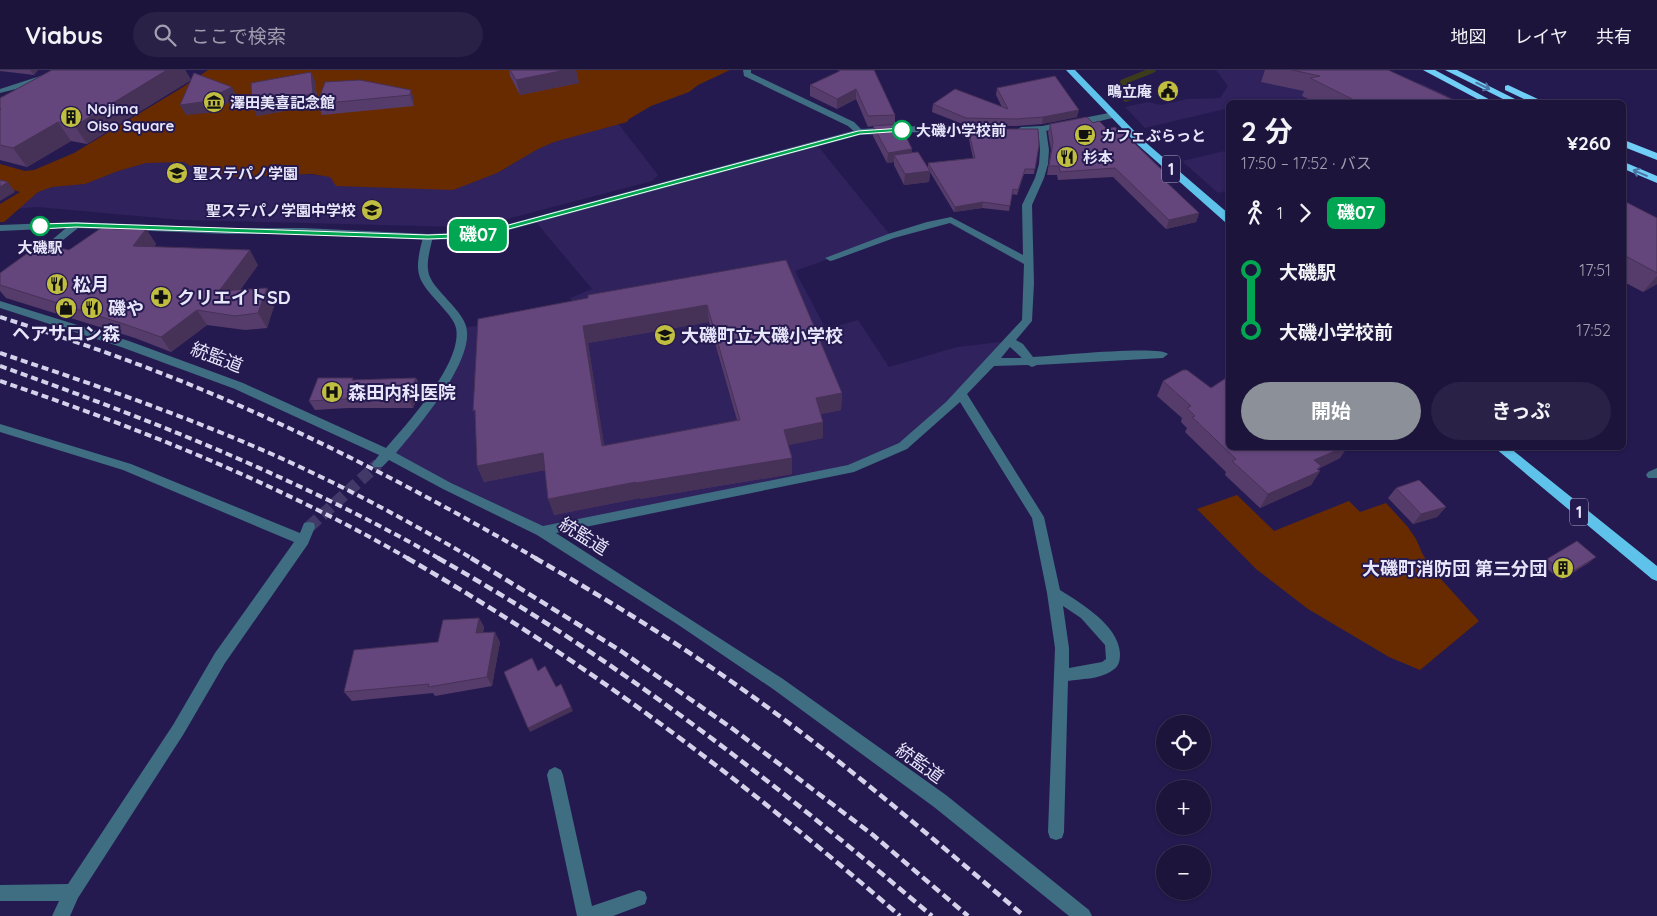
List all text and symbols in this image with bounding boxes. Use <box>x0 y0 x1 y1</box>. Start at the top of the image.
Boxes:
search box <box>133 12 483 57</box>
text: Viabus <box>25 20 103 50</box>
icon: search <box>151 21 179 49</box>
text: ここで検索 <box>191 24 286 48</box>
text: 地図 <box>1451 25 1487 48</box>
text: レイヤ <box>1515 25 1568 48</box>
text: 共有 <box>1596 25 1632 48</box>
public building icon: 鴫立庵 <box>1156 79 1180 103</box>
place label: 鴫立庵 <box>1107 82 1152 101</box>
one-way arrow <box>1475 82 1490 92</box>
museum icon: 澤田美喜記念館 <box>202 90 226 114</box>
place label: 澤田美喜記念館 <box>230 93 335 112</box>
place label: Nojima Oiso Square <box>87 99 174 135</box>
building icon: Nojima Oiso Square <box>59 105 83 129</box>
text: 2 分 <box>1241 113 1293 148</box>
marker: 大磯小学校前 <box>892 120 912 140</box>
place label: 大磯小学校前 <box>916 121 1006 140</box>
cafe icon: カフェぶらっと <box>1073 123 1097 147</box>
place label: カフェぶらっと <box>1101 126 1206 145</box>
text: ¥260 <box>1567 131 1611 155</box>
restaurant icon: 杉本 <box>1055 145 1079 169</box>
place label: 杉本 <box>1083 148 1113 167</box>
text: 17:50 – 17:52 · バス <box>1241 153 1372 173</box>
road number: 1 <box>1162 156 1180 182</box>
school or university icon: 聖ステパノ学園 <box>165 161 189 185</box>
place label: 聖ステパノ学園 <box>193 164 298 183</box>
one-way arrow <box>1633 167 1648 177</box>
school or university icon: 聖ステパノ学園中学校 <box>360 198 384 222</box>
icon: walk <box>1241 199 1269 227</box>
icon: forward <box>1291 199 1319 227</box>
place label: 聖ステパノ学園中学校 <box>206 201 356 220</box>
text: 磯07 <box>1337 201 1375 224</box>
text: 1 <box>1277 203 1283 223</box>
marker: 大磯駅 <box>30 216 50 236</box>
line badge: 磯07 <box>449 219 507 251</box>
text: 磯07 <box>459 223 497 246</box>
place label: 大磯駅 <box>17 238 63 257</box>
text: 大磯駅 <box>1279 260 1336 284</box>
text: 17:51 <box>1579 260 1611 280</box>
restaurant icon: 松月 <box>45 272 69 296</box>
place label: 松月 <box>73 273 109 296</box>
pharmacy icon: クリエイトSD <box>149 285 173 309</box>
place label: クリエイトSD <box>177 286 291 309</box>
shop icon: ヘアサロン森 <box>54 296 78 320</box>
restaurant icon: 磯や <box>80 296 104 320</box>
place label: 磯や <box>108 297 144 320</box>
text: 大磯小学校前 <box>1279 320 1393 344</box>
text: 17:52 <box>1576 320 1611 340</box>
place label: ヘアサロン森 <box>12 322 120 345</box>
school or university icon: 大磯町立大磯小学校 <box>653 323 677 347</box>
place label: 大磯町立大磯小学校 <box>681 324 843 347</box>
street label: 統監道 <box>188 337 246 377</box>
hospital icon: 森田内科医院 <box>320 380 344 404</box>
place label: 森田内科医院 <box>348 381 456 404</box>
button: 開始 <box>1241 382 1421 440</box>
button: きっぷ <box>1431 382 1611 440</box>
road number: 1 <box>1570 498 1588 526</box>
street label: 統監道 <box>555 512 613 560</box>
building icon: 大磯町消防団 第三分団 <box>1551 556 1575 580</box>
place label: 大磯町消防団 第三分団 <box>1362 557 1547 580</box>
map controls <box>1156 715 1211 900</box>
button: locate <box>1156 715 1211 770</box>
street label: 統監道 <box>891 738 949 788</box>
button: + <box>1156 780 1211 835</box>
button: − <box>1156 845 1211 900</box>

